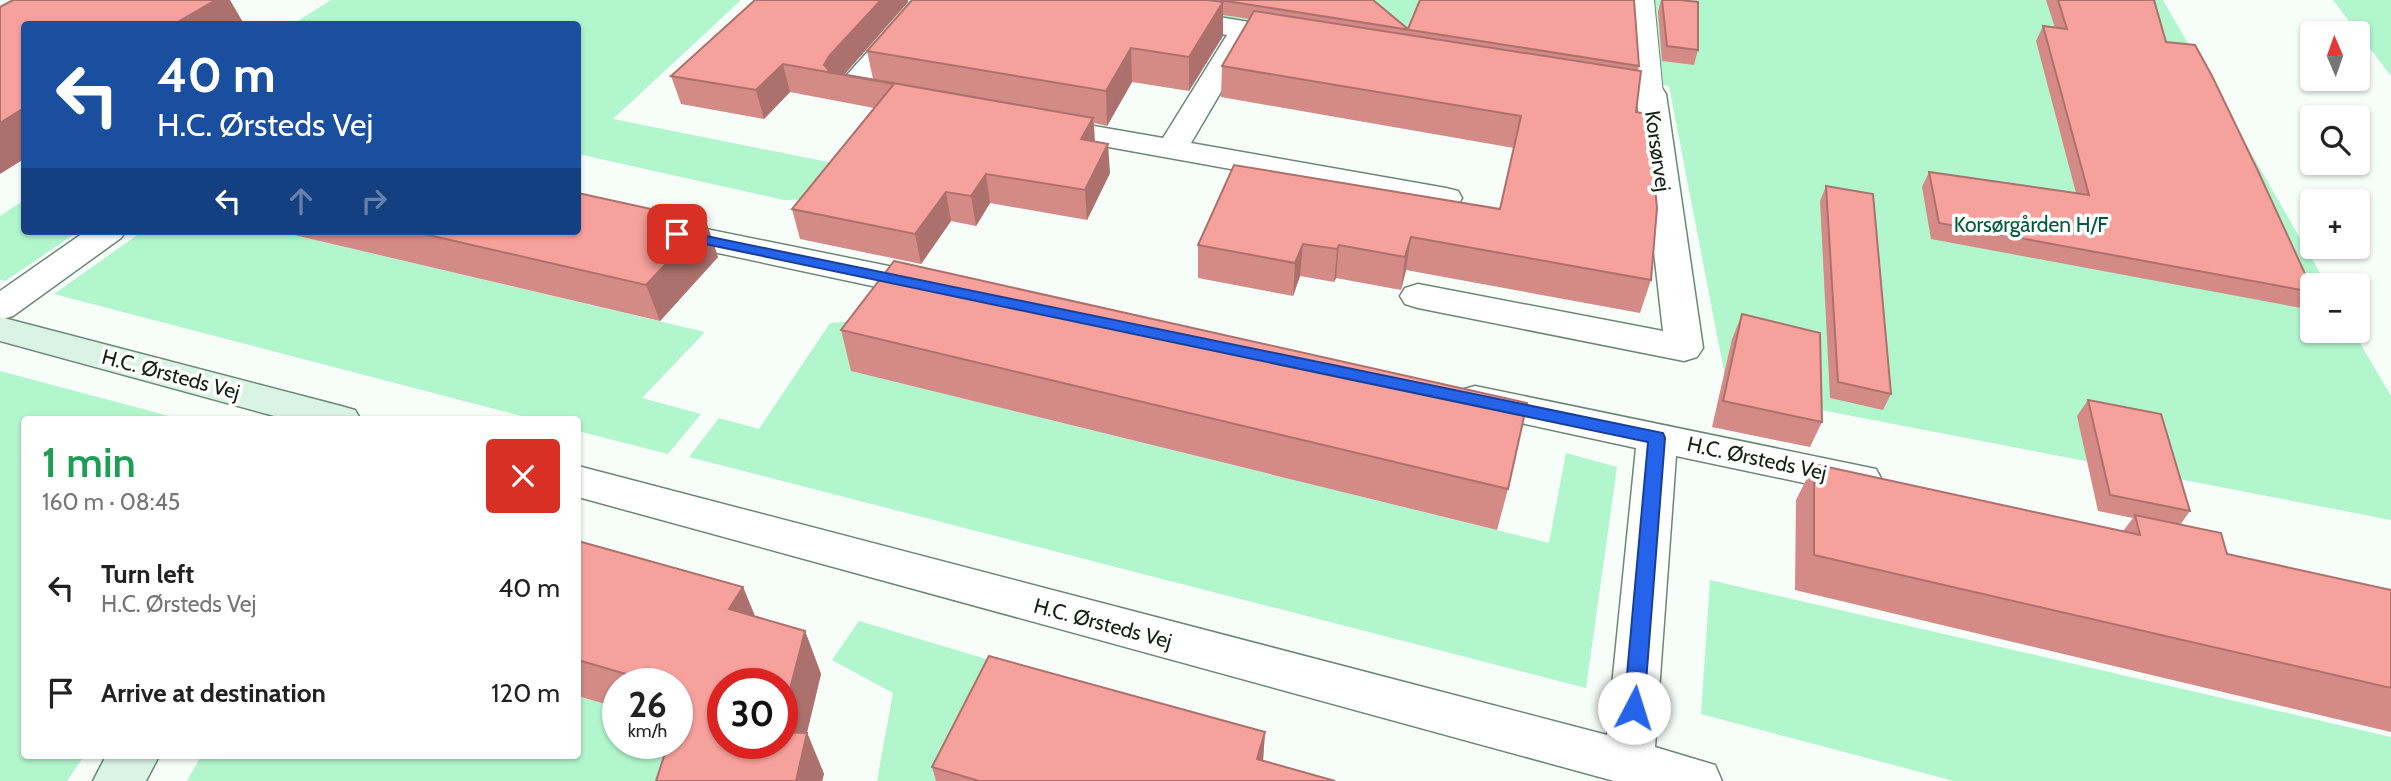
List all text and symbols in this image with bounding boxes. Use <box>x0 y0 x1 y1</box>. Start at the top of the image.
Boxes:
north arrow <box>2300 21 2370 91</box>
map controls <box>2300 21 2370 343</box>
text: 40 m <box>157 45 276 104</box>
icon: left <box>42 49 133 140</box>
text: H.C. Ørsteds Vej <box>157 105 373 144</box>
button: search <box>2300 105 2370 175</box>
street label: Korsørvej <box>1639 109 1676 193</box>
icon: left <box>209 182 247 220</box>
icon: ahead <box>282 182 320 220</box>
icon: right <box>355 182 393 220</box>
button: + <box>2300 189 2370 259</box>
pin <box>647 204 707 264</box>
park label: Korsørgården H/F <box>1954 212 2108 237</box>
icon: arrive <box>658 215 696 253</box>
button: − <box>2300 273 2370 343</box>
street label: H.C. Ørsteds Vej <box>99 344 243 405</box>
street label: H.C. Ørsteds Vej <box>1685 431 1829 486</box>
text: 1 min <box>42 436 136 488</box>
button: close <box>486 439 560 513</box>
text: 160 m · 08:45 <box>42 488 180 516</box>
text: Turn left <box>101 558 194 590</box>
icon: left <box>42 569 80 607</box>
text: 40 m <box>498 572 560 604</box>
text: H.C. Ørsteds Vej <box>101 590 256 618</box>
street label: H.C. Ørsteds Vej <box>1031 593 1175 654</box>
speed limit sign: 30 <box>707 668 798 759</box>
position arrow <box>1597 671 1671 745</box>
icon: arrive <box>42 674 80 712</box>
text: Arrive at destination <box>101 677 326 709</box>
text: 120 m <box>491 677 560 709</box>
text: 26 <box>628 683 667 726</box>
text: km/h <box>628 720 667 742</box>

